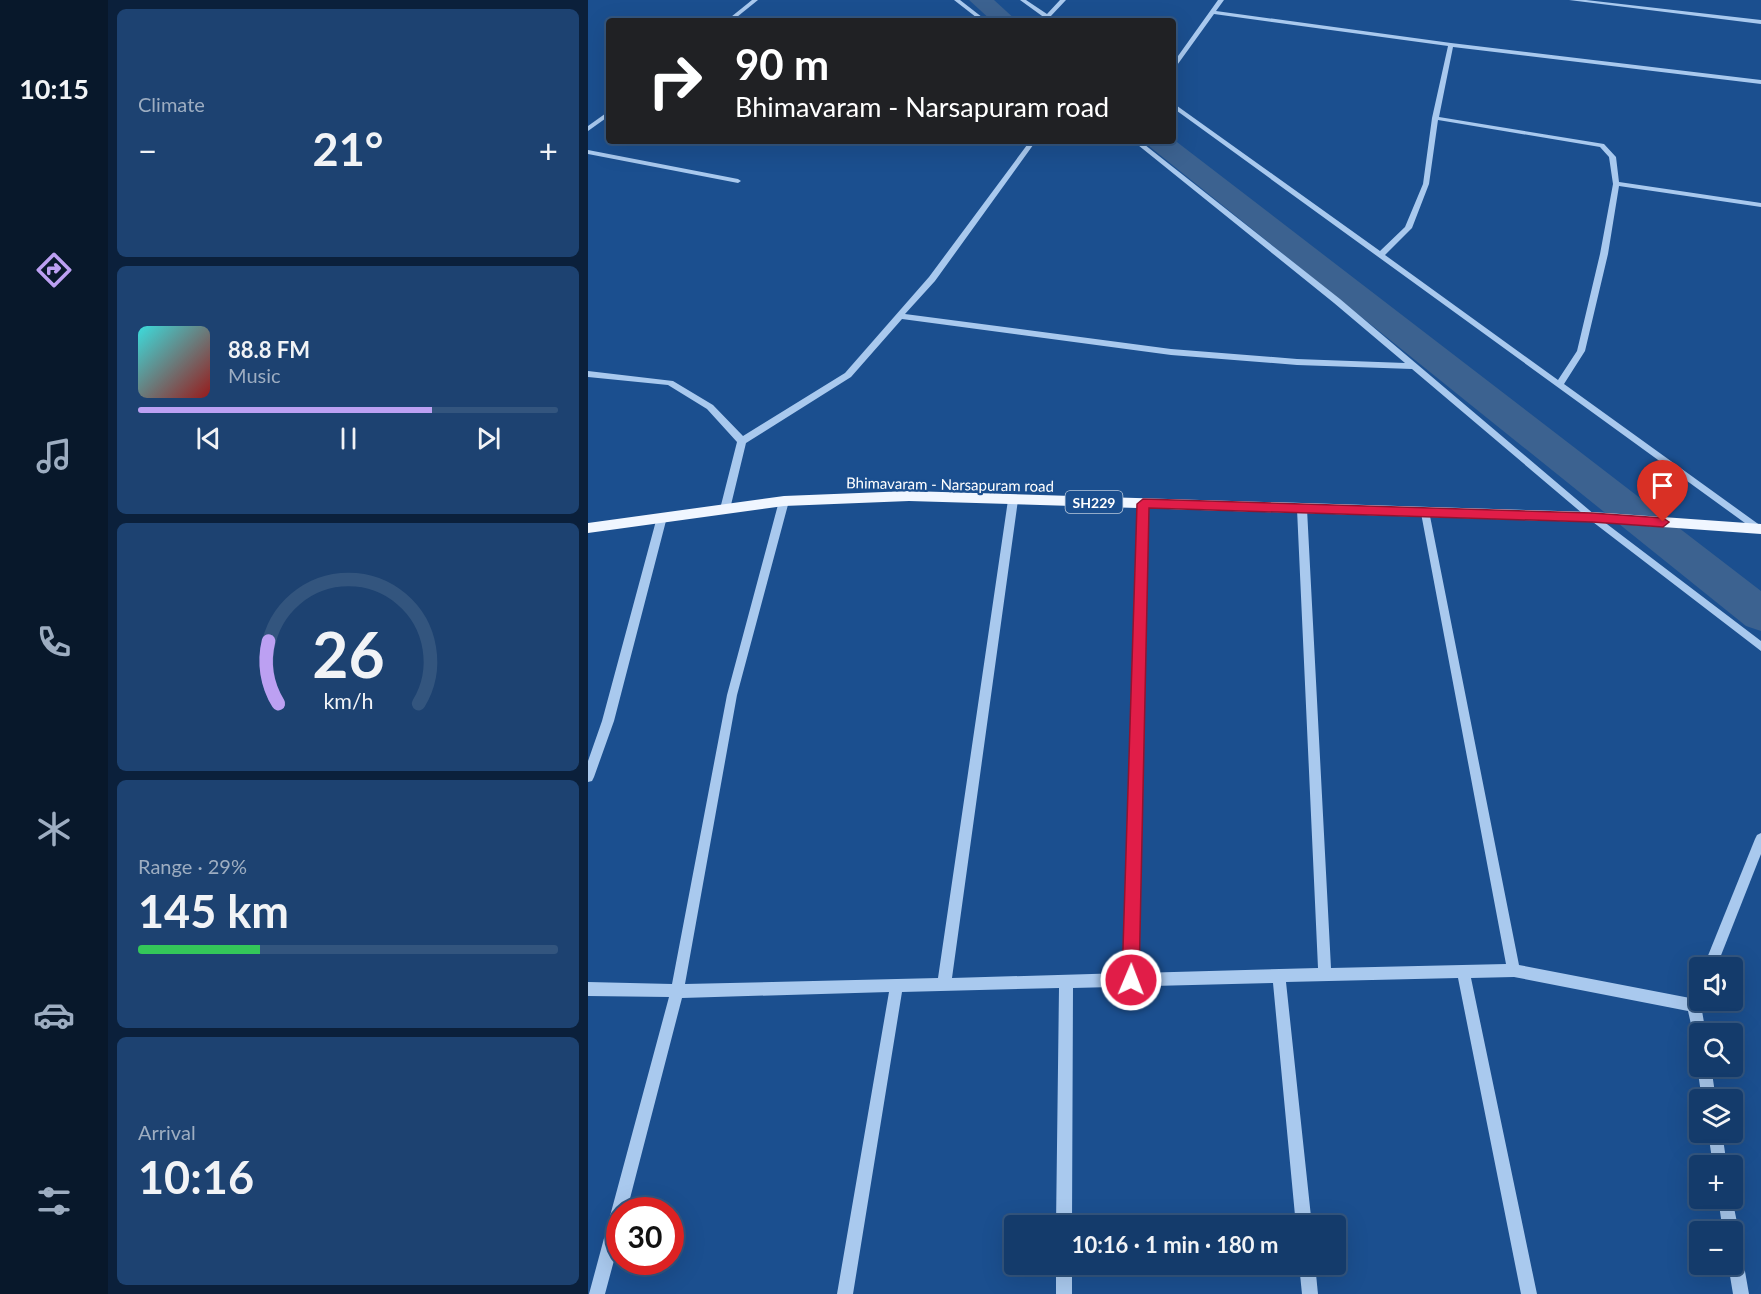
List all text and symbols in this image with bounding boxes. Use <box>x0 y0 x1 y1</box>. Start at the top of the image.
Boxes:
text: 90 m <box>735 39 829 89</box>
icon: right <box>636 42 714 120</box>
text: 10:15 <box>19 72 89 105</box>
text: Bhimavaram - Narsapuram road <box>735 90 1109 123</box>
text: Climate <box>138 92 205 116</box>
text: 21° <box>313 122 383 176</box>
text: − <box>138 130 157 170</box>
text: + <box>539 130 558 170</box>
icon: directions <box>33 249 75 291</box>
text: 88.8 FM <box>228 336 310 363</box>
text: Music <box>228 363 281 387</box>
icon: previous <box>192 422 225 455</box>
icon: pause <box>332 422 365 455</box>
icon: next <box>472 422 505 455</box>
icon: music <box>33 435 75 477</box>
pin <box>1637 460 1688 522</box>
icon: arrive <box>1646 469 1679 502</box>
street label: Bhimavaram - Narsapuram road <box>846 473 1054 495</box>
road number: SH229 <box>1066 491 1122 513</box>
text: 26 <box>312 616 384 691</box>
icon: phone <box>33 621 75 663</box>
text: km/h <box>323 688 373 714</box>
icon: climate <box>33 808 75 850</box>
text: Range · 29% <box>138 854 247 878</box>
text: 145 km <box>138 884 289 938</box>
position arrow <box>1099 948 1163 1012</box>
map controls <box>1689 957 1743 1275</box>
button: sound <box>1689 957 1743 1011</box>
icon: car <box>33 994 75 1036</box>
button: search <box>1689 1023 1743 1077</box>
button: layers <box>1689 1089 1743 1143</box>
text: Arrival <box>138 1120 196 1144</box>
text: 10:16 <box>138 1150 254 1204</box>
button: + <box>1689 1155 1743 1209</box>
icon: filters <box>33 1180 75 1222</box>
speed limit sign: 30 <box>606 1197 684 1275</box>
button: − <box>1689 1221 1743 1275</box>
text: 10:16 · 1 min · 180 m <box>1072 1231 1278 1258</box>

